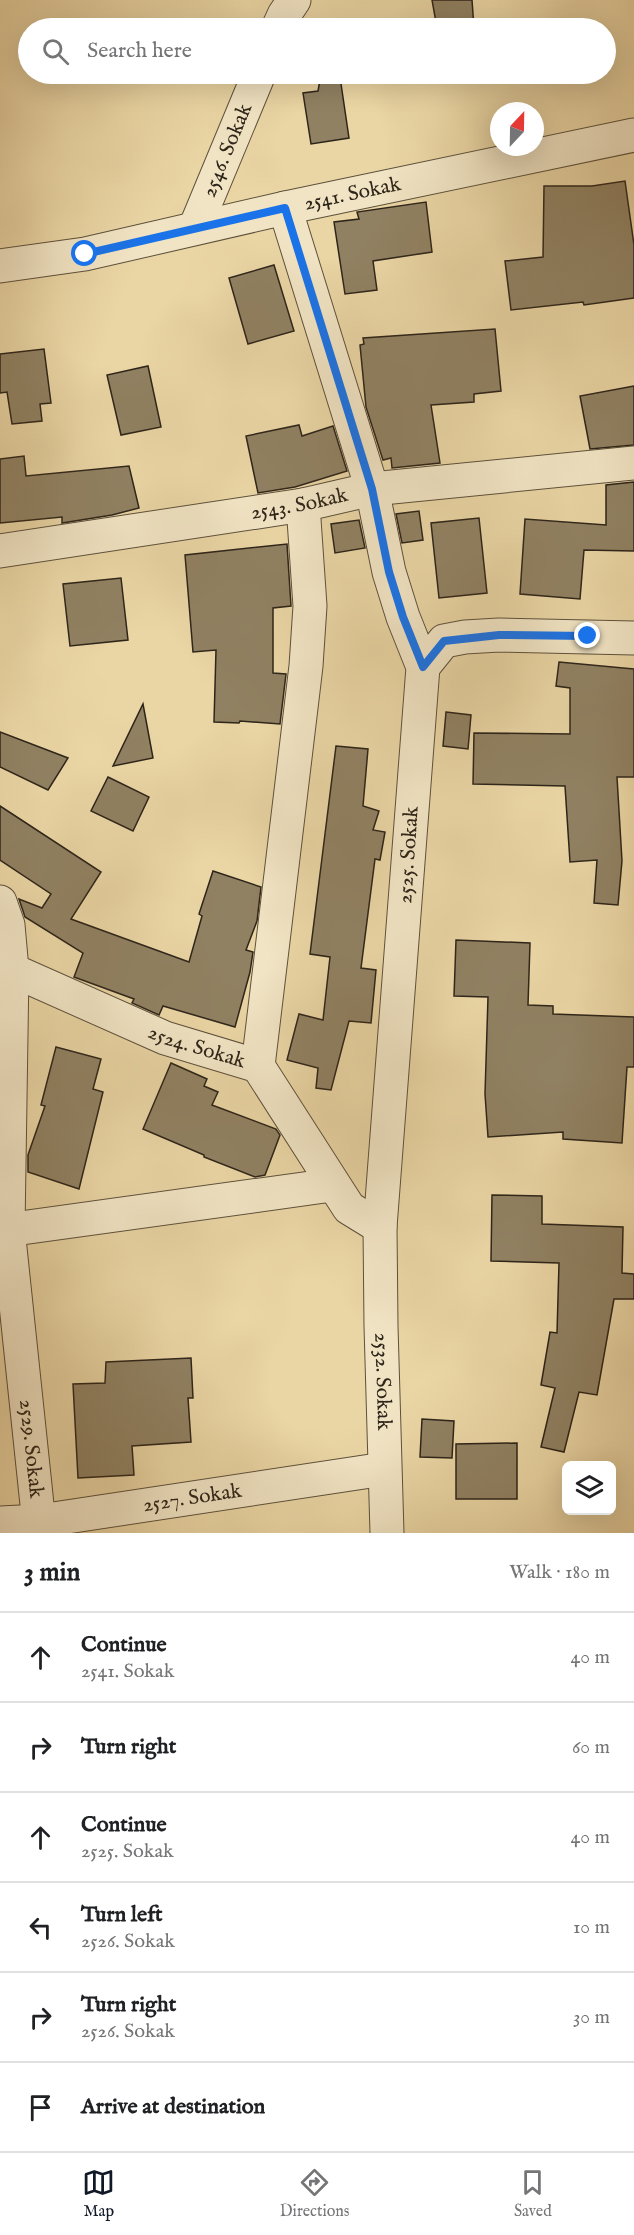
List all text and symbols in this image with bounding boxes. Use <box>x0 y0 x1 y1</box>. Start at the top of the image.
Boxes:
search box <box>18 18 616 84</box>
icon: search <box>39 35 72 68</box>
text: Search here <box>87 37 192 65</box>
street label: 2546. Sokak <box>196 99 259 201</box>
north arrow <box>490 102 544 156</box>
street label: 2541. Sokak <box>302 170 404 217</box>
route start <box>71 240 97 266</box>
street label: 2543. Sokak <box>249 481 351 526</box>
route end <box>574 622 600 648</box>
street label: 2525. Sokak <box>392 805 426 905</box>
street label: 2524. Sokak <box>144 1019 249 1075</box>
street label: 2532. Sokak <box>368 1332 398 1431</box>
street label: 2529. Sokak <box>13 1398 50 1500</box>
map controls <box>562 1461 616 1515</box>
button: layers <box>562 1461 616 1515</box>
street label: 2527. Sokak <box>141 1477 244 1519</box>
text: 3 min <box>24 1556 80 1589</box>
text: Walk · 180 m <box>509 1560 610 1585</box>
text: Continue <box>81 1631 167 1659</box>
icon: ahead <box>24 1641 57 1674</box>
text: 40 m <box>571 1645 610 1670</box>
text: 2541. Sokak <box>81 1659 174 1684</box>
icon: right <box>24 1731 57 1764</box>
text: Turn right <box>81 1733 176 1761</box>
text: 60 m <box>572 1735 610 1760</box>
text: Continue <box>81 1811 167 1839</box>
icon: ahead <box>24 1821 57 1854</box>
text: 40 m <box>571 1825 610 1850</box>
text: 2525. Sokak <box>81 1839 174 1864</box>
text: Turn left <box>81 1901 163 1929</box>
icon: left <box>24 1911 57 1944</box>
text: 10 m <box>573 1915 610 1940</box>
text: 2526. Sokak <box>81 1929 175 1954</box>
text: Turn right <box>81 1991 176 2019</box>
icon: right <box>24 2001 57 2034</box>
text: 30 m <box>573 2005 610 2030</box>
text: 2526. Sokak <box>81 2019 175 2044</box>
icon: arrive <box>24 2091 57 2124</box>
text: Arrive at destination <box>81 2093 265 2121</box>
tab: Map <box>82 2166 115 2222</box>
tab: Directions <box>280 2166 349 2222</box>
tab: Saved <box>514 2166 552 2222</box>

